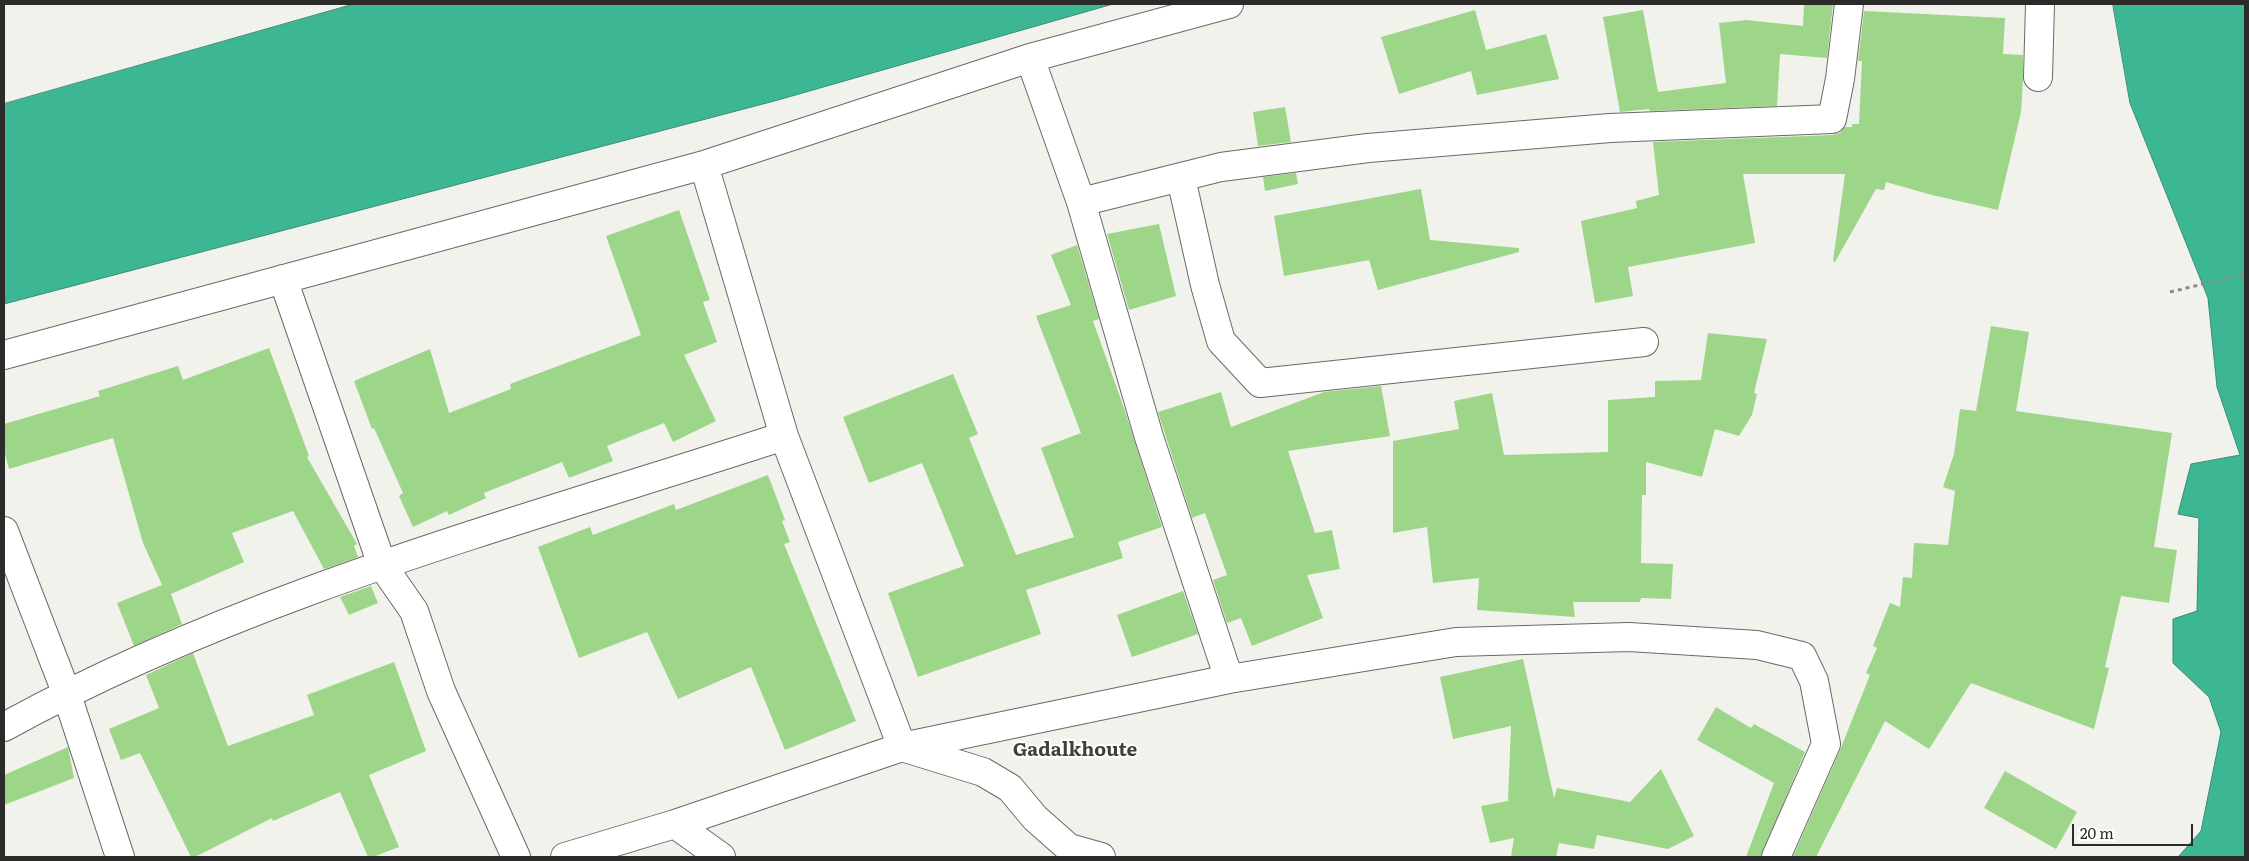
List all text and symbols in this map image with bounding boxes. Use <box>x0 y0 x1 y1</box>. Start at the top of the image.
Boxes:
district label: Gadalkhoute <box>1013 739 1137 761</box>
scale bar <box>2074 814 2195 846</box>
text: 20 m <box>2080 821 2114 844</box>

